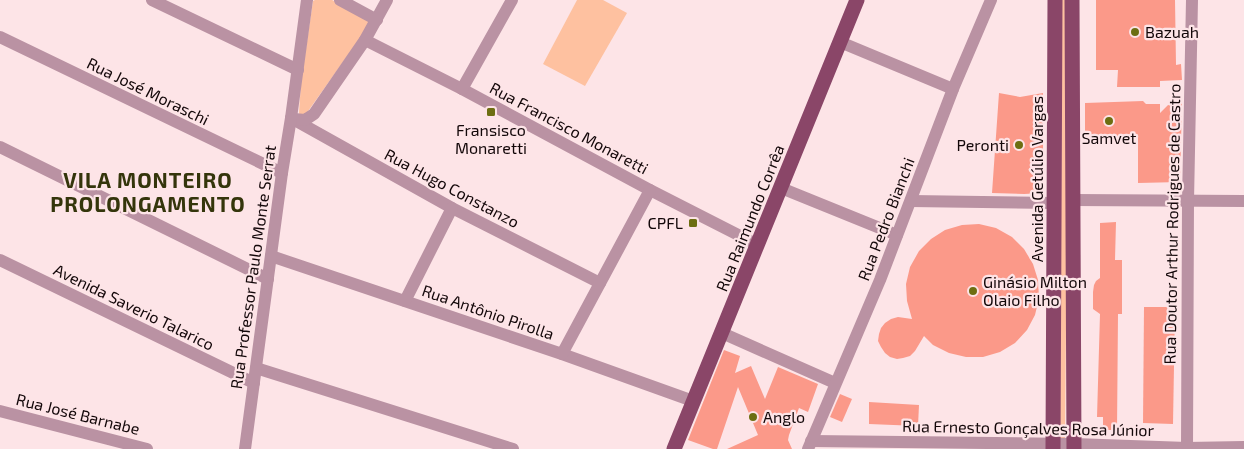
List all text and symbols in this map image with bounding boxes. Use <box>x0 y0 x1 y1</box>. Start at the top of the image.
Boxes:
place label: Bazuah <box>1145 22 1199 41</box>
marker: Bazuah <box>1129 26 1141 38</box>
street label: Rua José Moraschi <box>84 53 212 128</box>
street label: Rua Francisco Monaretti <box>487 78 652 177</box>
street label: Rua Doutor Arthur Rodrigues de Castro <box>1160 83 1183 364</box>
street label: Avenida Getúlio Vargas <box>1027 96 1046 262</box>
marker: Fransisco Monaretti <box>485 106 497 118</box>
marker: Samvet <box>1103 115 1115 127</box>
place label: Fransisco Monaretti <box>455 120 527 157</box>
place label: Samvet <box>1082 128 1136 147</box>
place label: Peronti <box>956 135 1009 154</box>
marker: Peronti <box>1013 139 1025 151</box>
street label: Rua Raimundo Corrêa <box>711 142 788 294</box>
street label: Rua Professor Paulo Monte Serrat <box>226 144 279 390</box>
street label: Rua Hugo Constanzo <box>382 144 523 231</box>
street label: Rua Pedro Bianchi <box>853 155 918 283</box>
district label: VILA MONTEIRO PROLONGAMENTO <box>50 167 246 216</box>
place label: CPFL <box>648 213 683 232</box>
marker: CPFL <box>687 217 699 229</box>
street label: Avenida Saverio Talarico <box>51 259 218 354</box>
place label: Ginásio Milton Olaio Filho <box>983 272 1087 309</box>
street label: Rua Antônio Pirolla <box>420 280 557 343</box>
marker: Ginásio Milton Olaio Filho <box>967 285 979 297</box>
street label: Rua José Barnabe <box>14 389 142 438</box>
place label: Anglo <box>763 407 805 426</box>
marker: Anglo <box>747 411 759 423</box>
street label: Rua Ernesto Gonçalves Rosa Júnior <box>902 416 1155 440</box>

